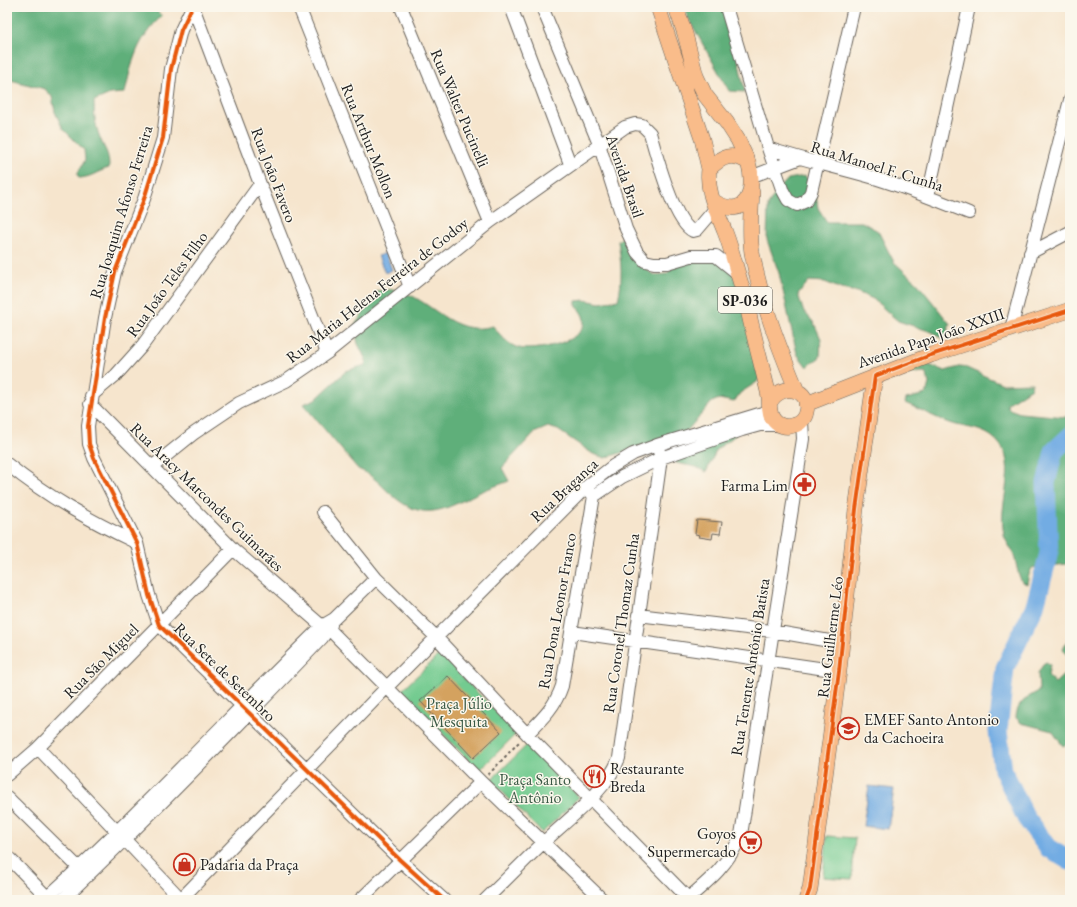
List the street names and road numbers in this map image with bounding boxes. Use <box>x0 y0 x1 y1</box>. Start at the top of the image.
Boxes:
street label: Rua Walter Pucinelli <box>426 46 494 170</box>
street label: Rua Arthur Mollon <box>336 81 402 202</box>
street label: Rua Joaquim Afonso Ferreira <box>85 122 158 301</box>
street label: Rua João Favero <box>246 125 302 225</box>
street label: Avenida Brasil <box>601 131 649 221</box>
street label: Rua Manoel F. Cunha <box>808 136 946 196</box>
street label: Rua Maria Helena Ferreira de Godoy <box>282 212 473 368</box>
street label: Rua João Teles Filho <box>122 227 213 341</box>
road number: SP-036 <box>718 287 772 313</box>
street label: Avenida Papa João XXIII <box>854 303 1008 373</box>
street label: Rua Aracy Marcondes Guimarães <box>126 418 288 576</box>
street label: Rua Bragança <box>526 453 603 527</box>
street label: Rua Dona Leonor Franco <box>533 531 581 691</box>
street label: Rua Coronel Thomaz Cunha <box>598 531 644 714</box>
street label: Rua Guilherme Léo <box>812 575 848 699</box>
street label: Rua Tenente Antônio Batista <box>726 576 775 757</box>
street label: Rua Sete de Setembro <box>170 618 281 726</box>
street label: Rua São Miguel <box>59 619 143 703</box>

